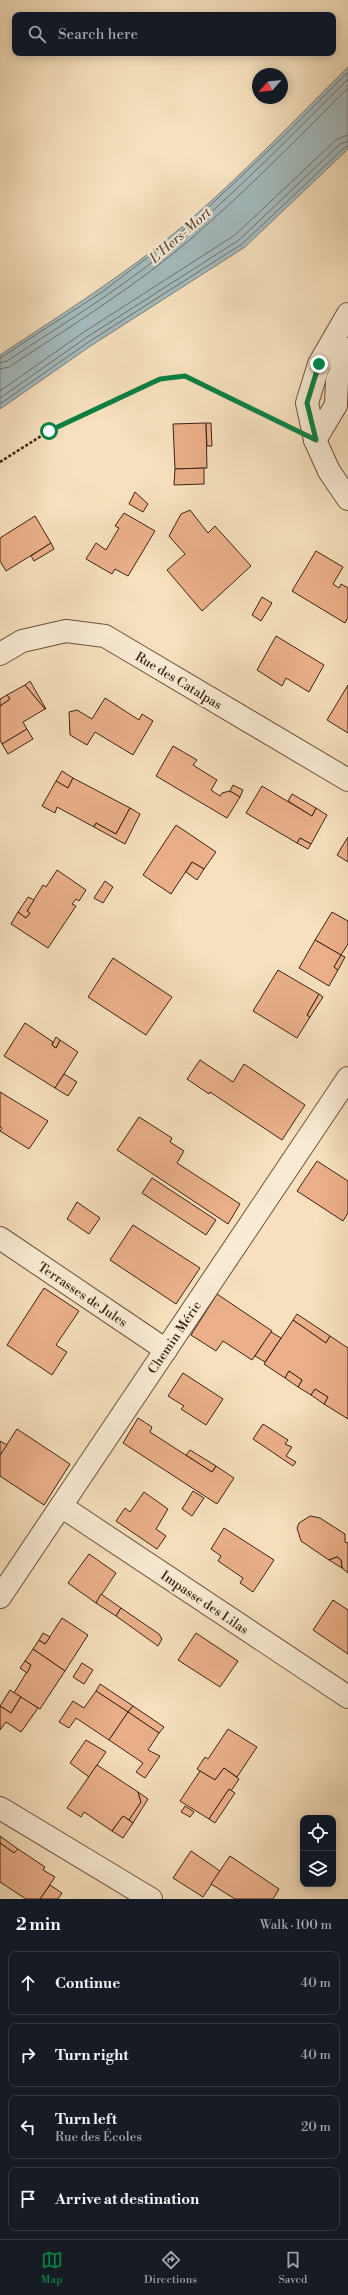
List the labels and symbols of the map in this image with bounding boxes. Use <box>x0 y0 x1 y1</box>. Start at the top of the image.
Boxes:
north arrow <box>252 68 288 104</box>
water label: L'Hers-Mort <box>145 204 215 268</box>
route end <box>310 355 328 373</box>
route start <box>40 422 58 440</box>
street label: Rue des Catalpas <box>132 649 225 713</box>
street label: Terrasses de Jules <box>35 1259 131 1331</box>
street label: Chemin Méric <box>145 1298 205 1377</box>
street label: Impasse des Lilas <box>158 1568 252 1638</box>

